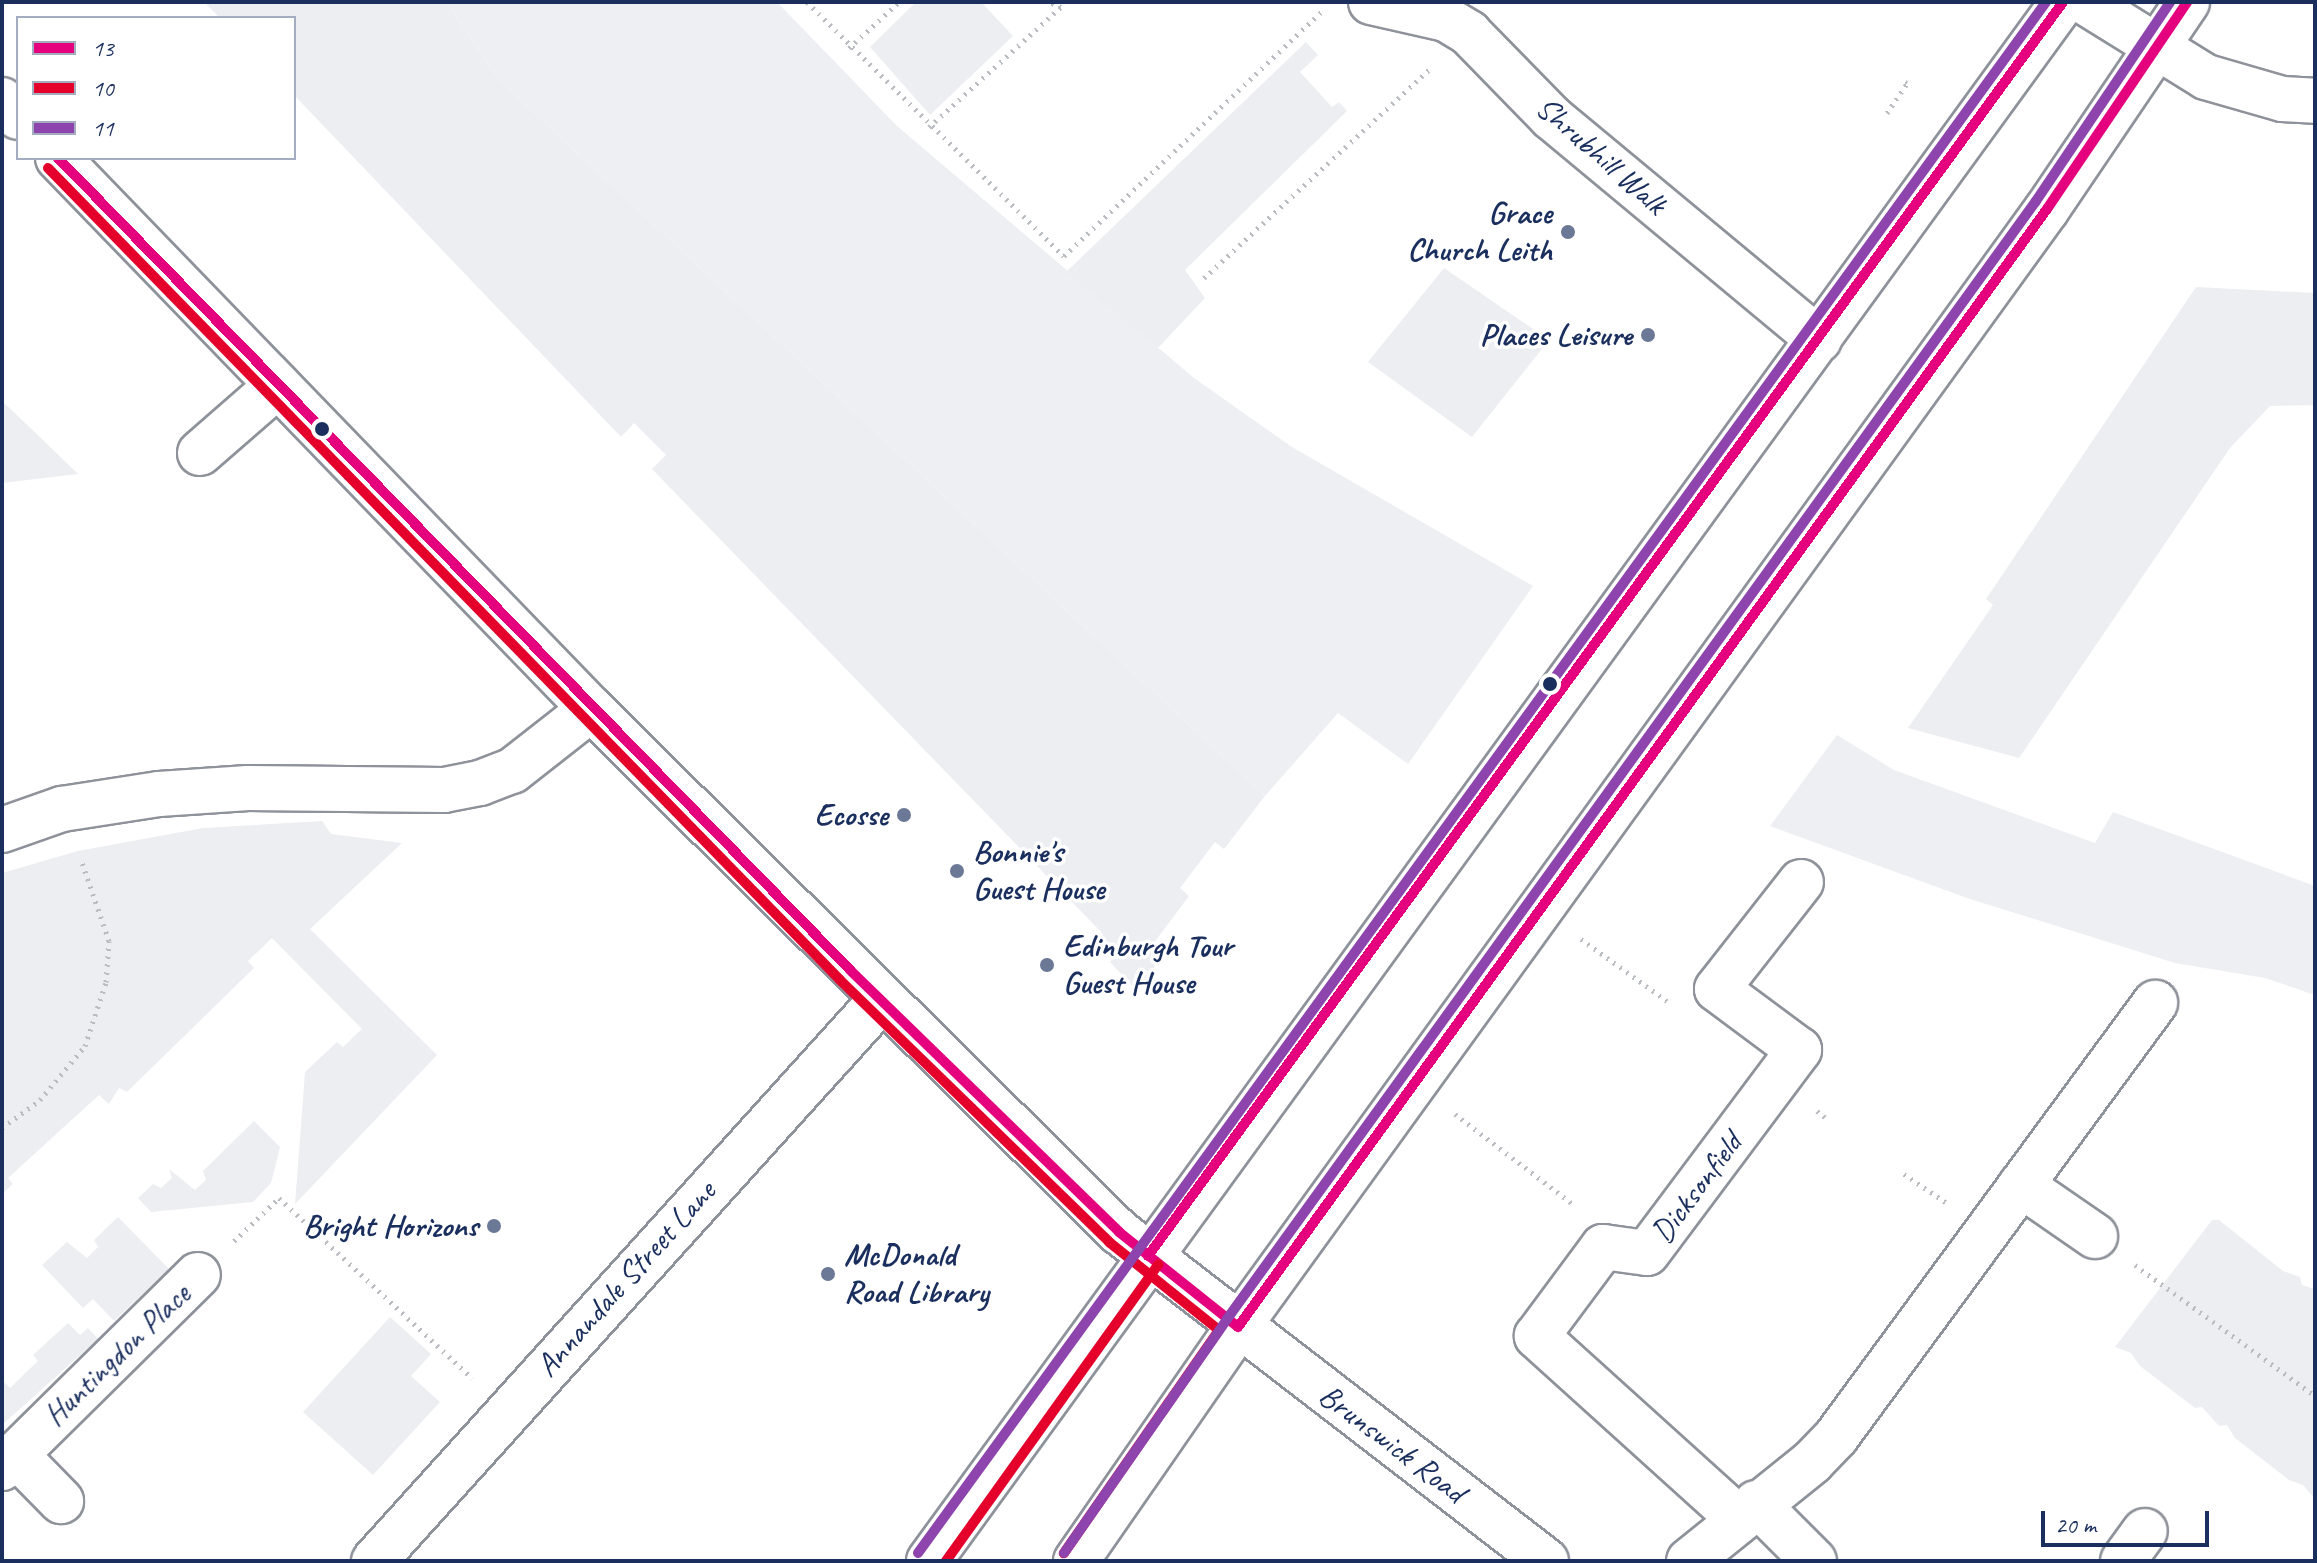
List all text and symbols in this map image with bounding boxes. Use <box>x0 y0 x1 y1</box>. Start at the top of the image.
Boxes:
legend <box>16 16 296 160</box>
text: 13 <box>92 33 114 63</box>
text: 10 <box>92 73 114 103</box>
street label: Shrubhill Walk <box>1527 88 1675 224</box>
text: 11 <box>92 113 114 143</box>
place label: Grace Church Leith <box>1407 195 1552 270</box>
marker: Grace Church Leith <box>1559 223 1577 241</box>
place label: Places Leisure <box>1480 316 1632 354</box>
marker: Places Leisure <box>1639 326 1657 344</box>
unlabelled marker <box>314 421 330 437</box>
unlabelled marker <box>1542 676 1558 692</box>
place label: Ecosse <box>815 796 888 834</box>
marker: Ecosse <box>895 806 913 824</box>
place label: Bonnie's Guest House <box>973 834 1105 909</box>
marker: Bonnie's Guest House <box>948 862 966 880</box>
place label: Edinburgh Tour Guest House <box>1063 928 1232 1003</box>
marker: Edinburgh Tour Guest House <box>1038 956 1056 974</box>
street label: Dicksonfield <box>1643 1125 1751 1251</box>
street label: Annandale Street Lane <box>528 1173 724 1385</box>
place label: Bright Horizons <box>303 1207 478 1245</box>
marker: Bright Horizons <box>485 1217 503 1235</box>
place label: McDonald Road Library <box>844 1237 988 1312</box>
marker: McDonald Road Library <box>819 1265 837 1283</box>
street label: Huntingdon Place <box>36 1276 198 1434</box>
street label: Brunswick Road <box>1312 1377 1472 1511</box>
scale bar <box>2045 1495 2213 1545</box>
text: 20 m <box>2055 1510 2096 1540</box>

